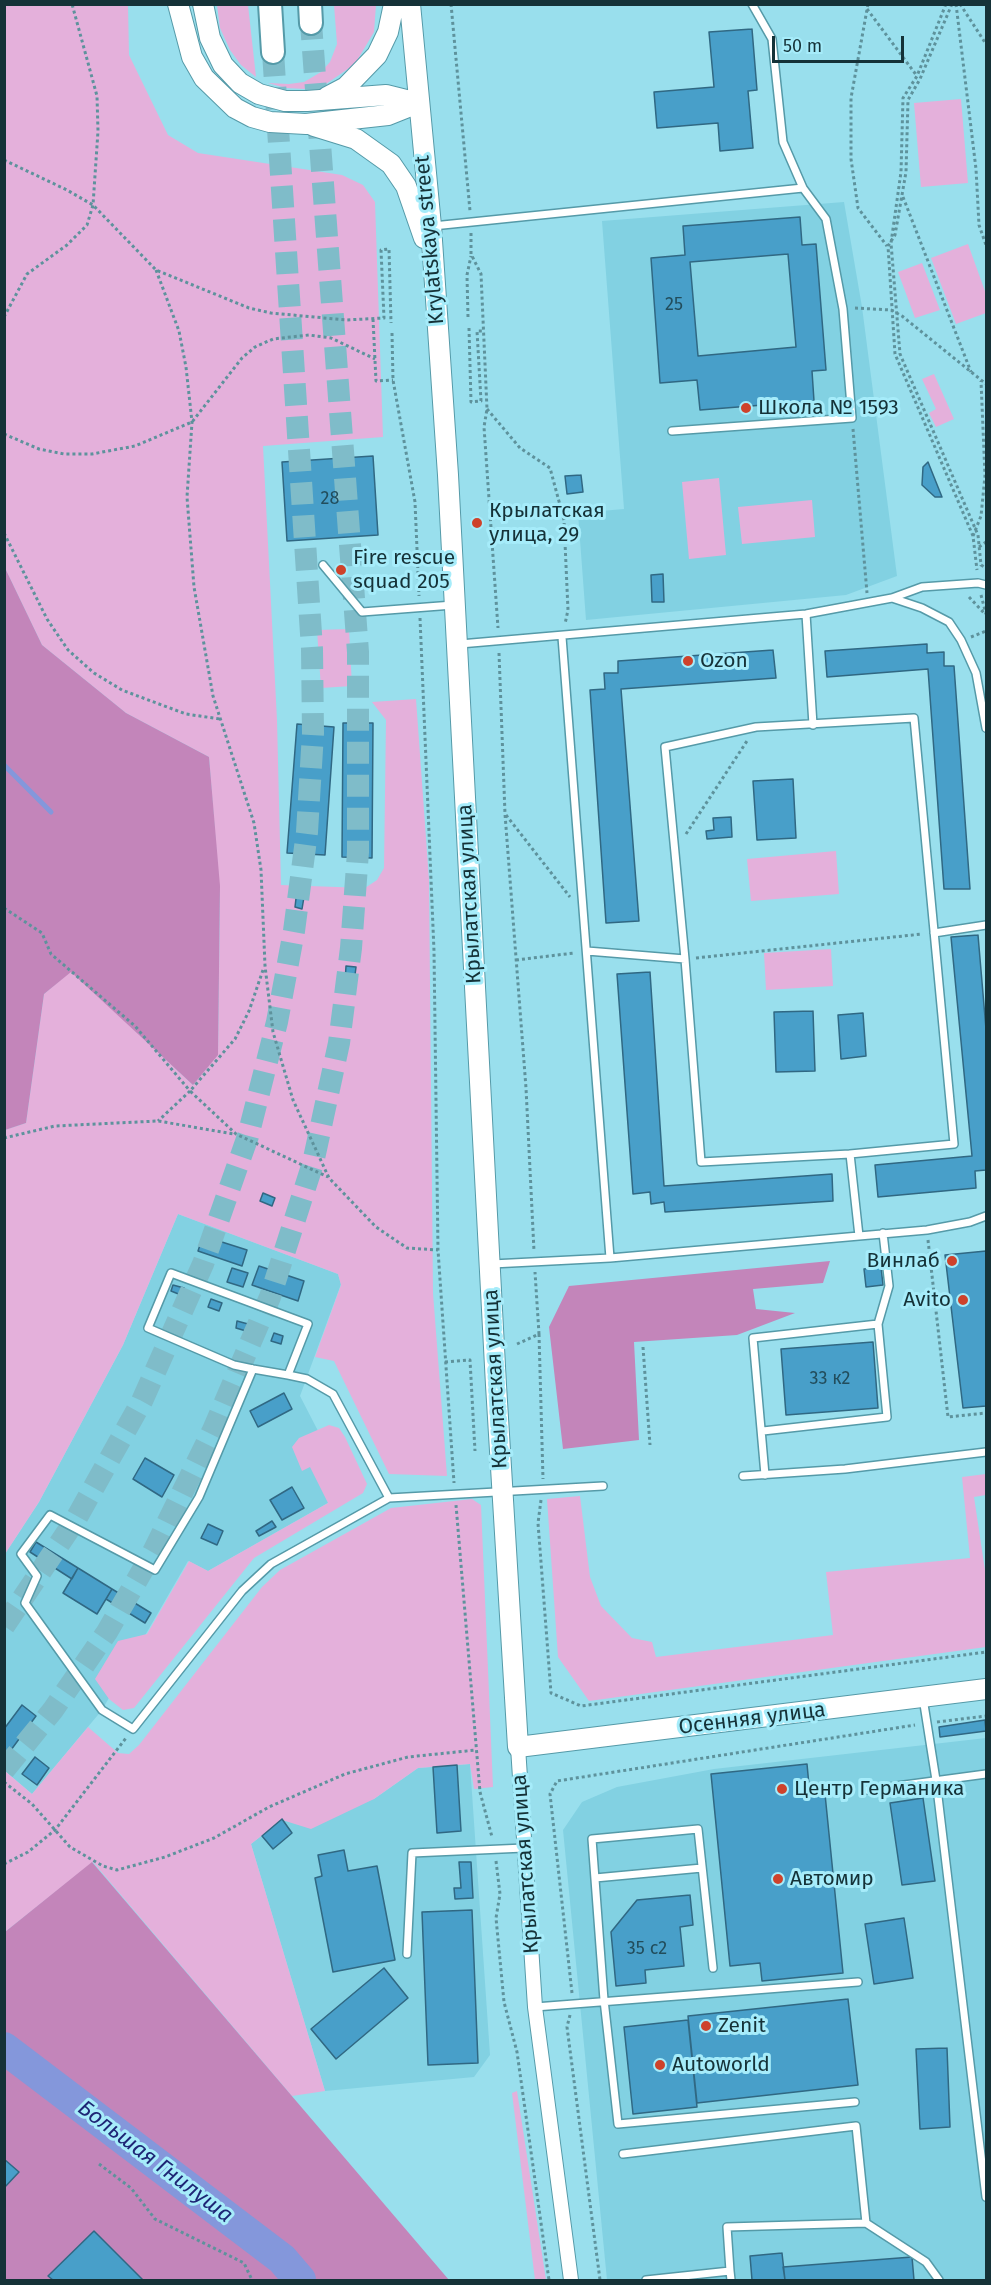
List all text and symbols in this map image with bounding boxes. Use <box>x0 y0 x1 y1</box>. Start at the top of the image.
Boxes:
scale bar <box>775 24 907 62</box>
text: 50 m <box>783 35 822 57</box>
street label: Krylatskaya street <box>410 154 450 326</box>
house number: 25 <box>665 294 683 316</box>
place label: Школа № 1593 <box>758 395 899 421</box>
marker: Школа № 1593 <box>739 401 753 415</box>
house number: 28 <box>321 488 339 510</box>
place label: Крылатская улица, 29 <box>489 498 605 548</box>
marker: Крылатская улица, 29 <box>470 516 484 530</box>
place label: Fire rescue squad 205 <box>353 545 455 595</box>
marker: Fire rescue squad 205 <box>334 563 348 577</box>
place label: Ozon <box>700 648 748 674</box>
marker: Ozon <box>681 654 695 668</box>
street label: Крылатская улица <box>453 803 487 985</box>
place label: Винлаб <box>867 1248 940 1274</box>
marker: Винлаб <box>945 1254 959 1268</box>
place label: Avito <box>903 1287 951 1313</box>
street label: Крылатская улица <box>479 1288 513 1470</box>
marker: Avito <box>956 1293 970 1307</box>
house number: 33 к2 <box>810 1368 850 1390</box>
street label: Осенняя улица <box>677 1697 827 1741</box>
street label: Крылатская улица <box>507 1773 545 1955</box>
place label: Центр Германика <box>794 1776 964 1802</box>
marker: Центр Германика <box>775 1782 789 1796</box>
place label: Автомир <box>790 1866 874 1892</box>
marker: Автомир <box>771 1872 785 1886</box>
house number: 35 с2 <box>627 1938 667 1960</box>
place label: Zenit <box>718 2013 766 2039</box>
marker: Zenit <box>699 2019 713 2033</box>
place label: Autoworld <box>672 2052 770 2078</box>
marker: Autoworld <box>653 2058 667 2072</box>
water label: Большая Гнилуша <box>72 2095 238 2229</box>

